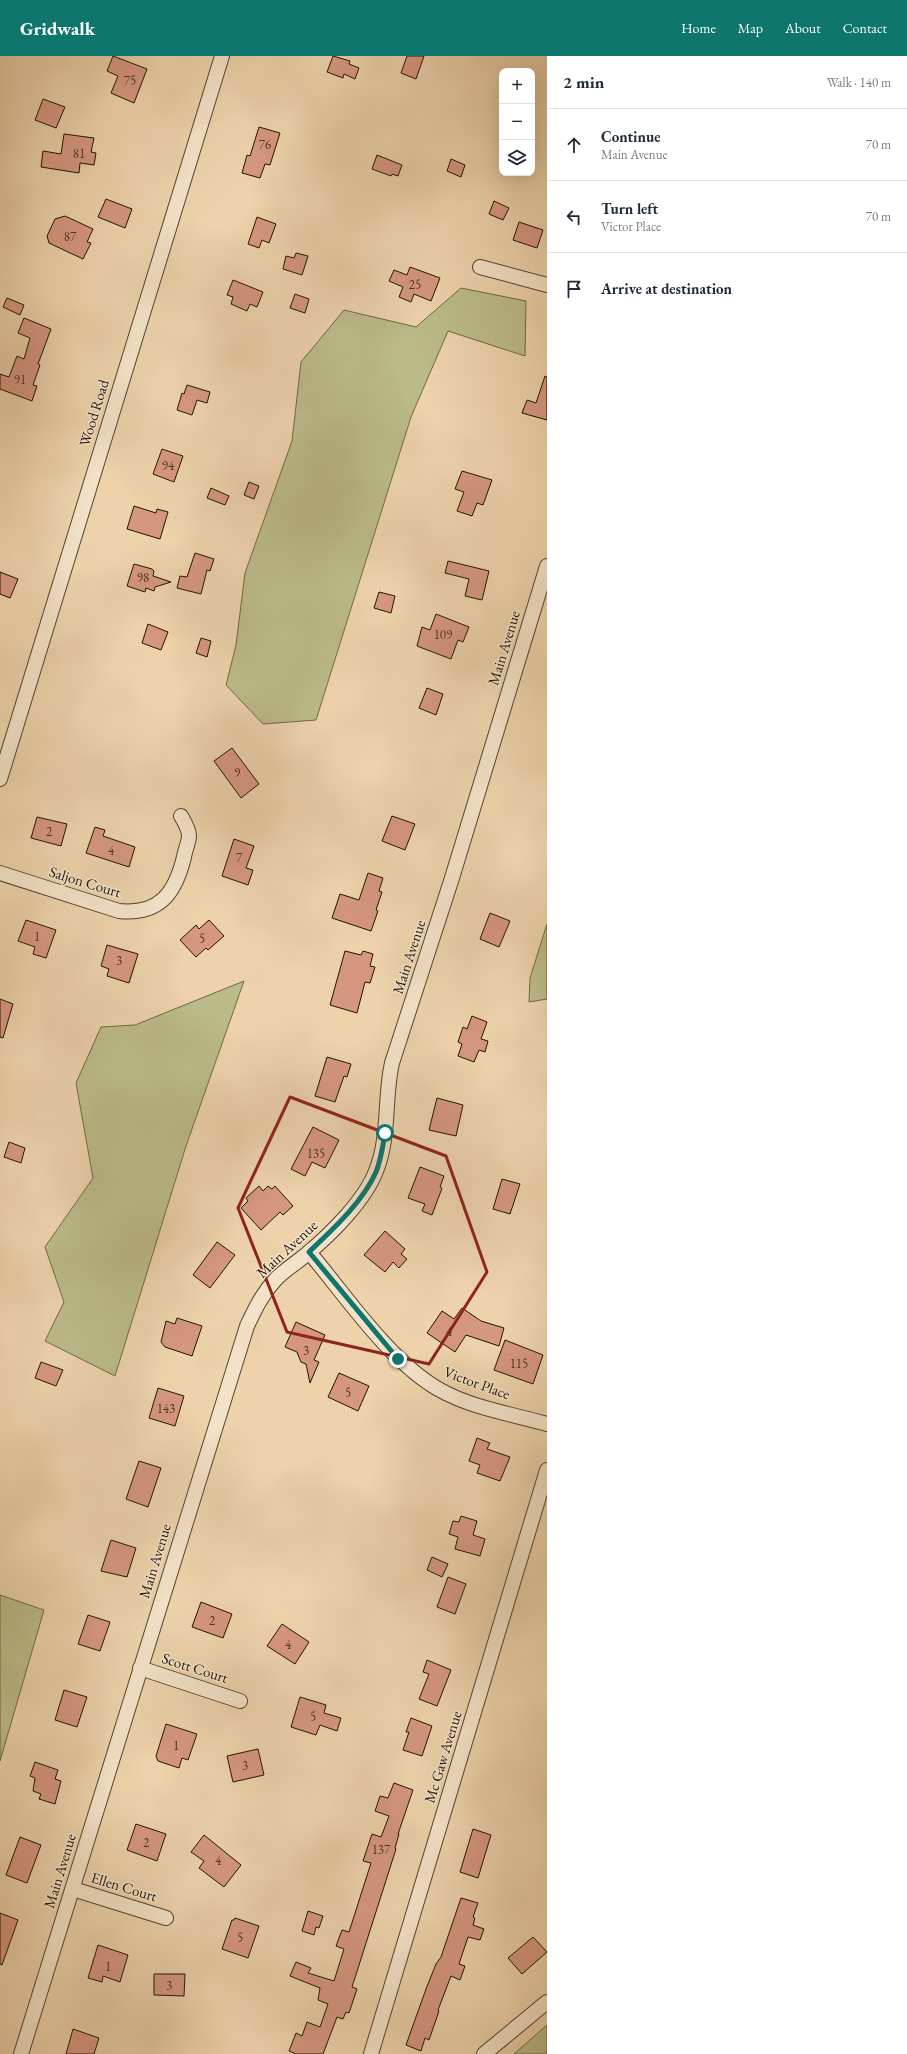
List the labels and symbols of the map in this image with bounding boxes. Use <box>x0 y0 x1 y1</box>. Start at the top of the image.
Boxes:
house number: 75 <box>124 72 136 89</box>
house number: 76 <box>259 136 271 153</box>
house number: 81 <box>73 145 85 162</box>
house number: 87 <box>64 228 77 245</box>
house number: 25 <box>409 276 421 293</box>
house number: 91 <box>14 371 26 388</box>
street label: Wood Road <box>74 377 113 449</box>
house number: 94 <box>162 457 175 474</box>
house number: 98 <box>137 569 149 586</box>
street label: Main Avenue <box>483 608 524 687</box>
house number: 109 <box>434 626 453 643</box>
house number: 9 <box>234 764 241 781</box>
house number: 2 <box>46 823 53 840</box>
house number: 4 <box>108 842 115 859</box>
house number: 7 <box>236 849 243 866</box>
street label: Saljon Court <box>47 862 124 902</box>
street label: Main Avenue <box>388 917 429 996</box>
house number: 1 <box>34 928 40 945</box>
house number: 5 <box>199 930 205 947</box>
house number: 3 <box>116 952 122 969</box>
route start <box>376 1124 394 1142</box>
house number: 135 <box>307 1145 325 1162</box>
street label: Main Avenue <box>252 1215 321 1282</box>
house number: 4 <box>446 1323 453 1340</box>
house number: 3 <box>303 1342 309 1359</box>
route end <box>389 1350 407 1368</box>
house number: 115 <box>510 1355 528 1372</box>
street label: Victor Place <box>441 1362 513 1403</box>
house number: 5 <box>345 1384 351 1401</box>
house number: 143 <box>157 1400 175 1417</box>
street label: Main Avenue <box>134 1521 175 1600</box>
house number: 2 <box>209 1612 216 1629</box>
house number: 4 <box>285 1636 292 1653</box>
street label: Scott Court <box>160 1648 231 1687</box>
house number: 5 <box>310 1708 316 1725</box>
street label: Mc Gaw Avenue <box>420 1708 466 1805</box>
house number: 1 <box>173 1737 179 1754</box>
house number: 3 <box>242 1757 248 1774</box>
street label: Main Avenue <box>39 1831 80 1910</box>
house number: 2 <box>143 1834 150 1851</box>
house number: 137 <box>372 1841 391 1858</box>
house number: 4 <box>215 1852 222 1869</box>
street label: Ellen Court <box>89 1867 160 1906</box>
house number: 5 <box>237 1929 243 1946</box>
house number: 1 <box>105 1958 111 1975</box>
house number: 3 <box>166 1977 172 1994</box>

